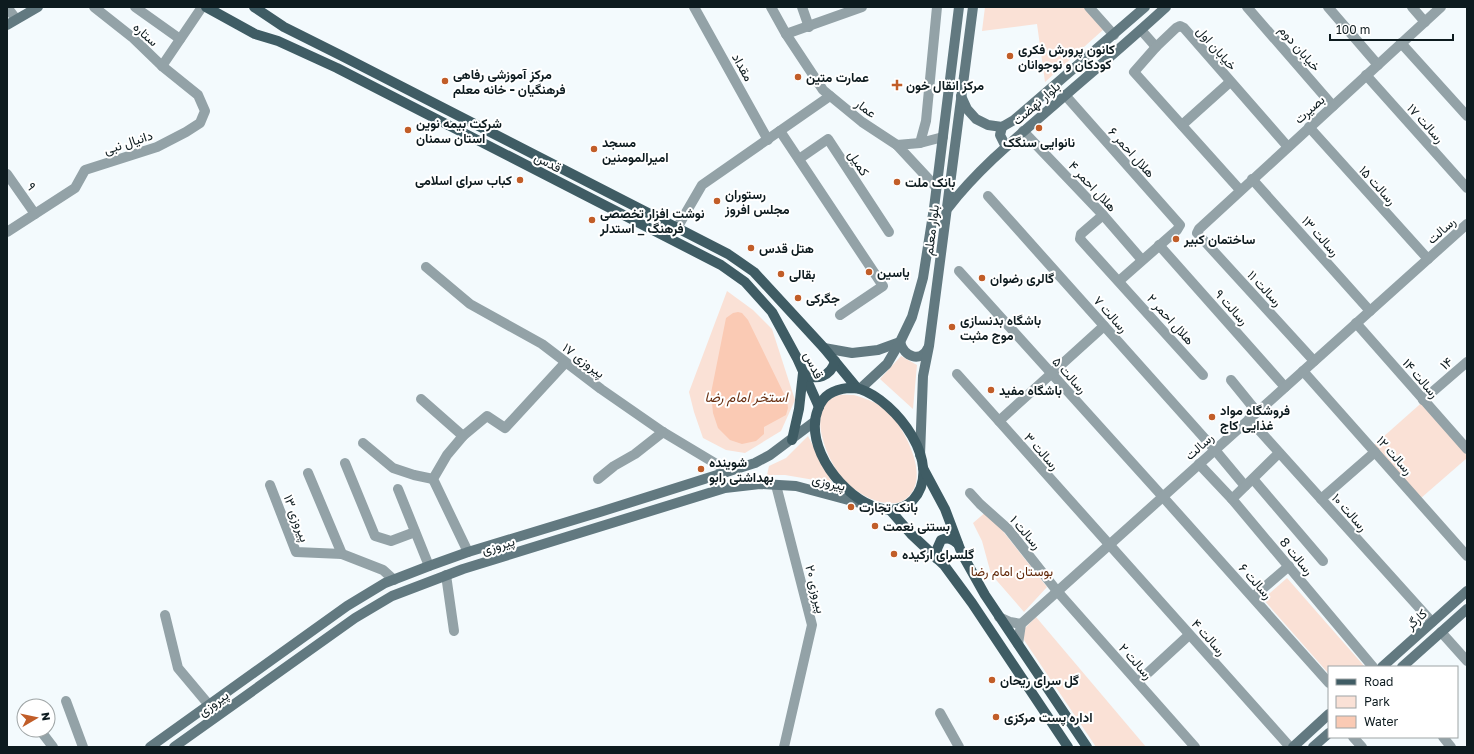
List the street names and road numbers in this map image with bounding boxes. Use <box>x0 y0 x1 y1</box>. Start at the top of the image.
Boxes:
street label: ستاره <box>130 19 162 50</box>
street label: خیابان دوم <box>1275 22 1325 75</box>
street label: خیابان اول <box>1193 23 1241 74</box>
street label: مقداد <box>729 50 757 84</box>
street label: بلوار نهضت <box>1009 78 1064 129</box>
street label: بصیرت <box>1290 91 1328 128</box>
street label: عمار <box>851 94 880 122</box>
street label: رسالت ۱۷ <box>1403 100 1448 147</box>
street label: هلال احمر ۶ <box>1104 124 1159 181</box>
street label: دانیال نبی <box>102 127 155 158</box>
street label: کمیل <box>844 147 873 179</box>
street label: قدس <box>531 148 564 176</box>
street label: هلال احمر ۴ <box>1065 157 1120 215</box>
street label: رسالت ۱۵ <box>1355 162 1400 209</box>
street label: ۹ <box>24 179 40 193</box>
street label: بلوار معلم <box>920 203 943 257</box>
street label: رسالت ۱۳ <box>1298 213 1343 260</box>
street label: رسالت <box>1423 213 1459 248</box>
street label: رسالت ۱۱ <box>1244 267 1286 310</box>
street label: رسالت ۹ <box>1211 286 1252 329</box>
street label: هلال احمر ۲ <box>1143 290 1198 348</box>
street label: رسالت ۷ <box>1090 292 1132 336</box>
street label: پیروزی ۱۷ <box>559 339 608 383</box>
street label: قدس <box>800 349 827 382</box>
street label: رسالت ۵ <box>1049 353 1091 397</box>
street label: ۱۴ <box>1437 353 1455 373</box>
street label: رسالت ۱۴ <box>1399 355 1443 402</box>
street label: رسالت ۳ <box>1020 429 1063 474</box>
street label: رسالت <box>1181 429 1217 464</box>
street label: رسالت ۱۲ <box>1373 432 1417 478</box>
street label: پیروزی <box>810 470 847 496</box>
street label: رسالت ۱۰ <box>1328 490 1371 535</box>
street label: پیروزی ۱۳ <box>279 492 313 545</box>
street label: رسالت ۱ <box>1006 512 1045 553</box>
street label: پیروزی <box>479 532 517 560</box>
street label: رسالت 8 <box>1276 534 1317 579</box>
street label: رسالت ۶ <box>1235 560 1276 603</box>
street label: پیروزی ۲۰ <box>800 563 830 615</box>
street label: کارگر <box>1401 605 1431 634</box>
street label: رسالت ۴ <box>1188 615 1230 659</box>
street label: رسالت ۲ <box>1115 640 1156 683</box>
street label: پیروزی <box>195 687 233 721</box>

